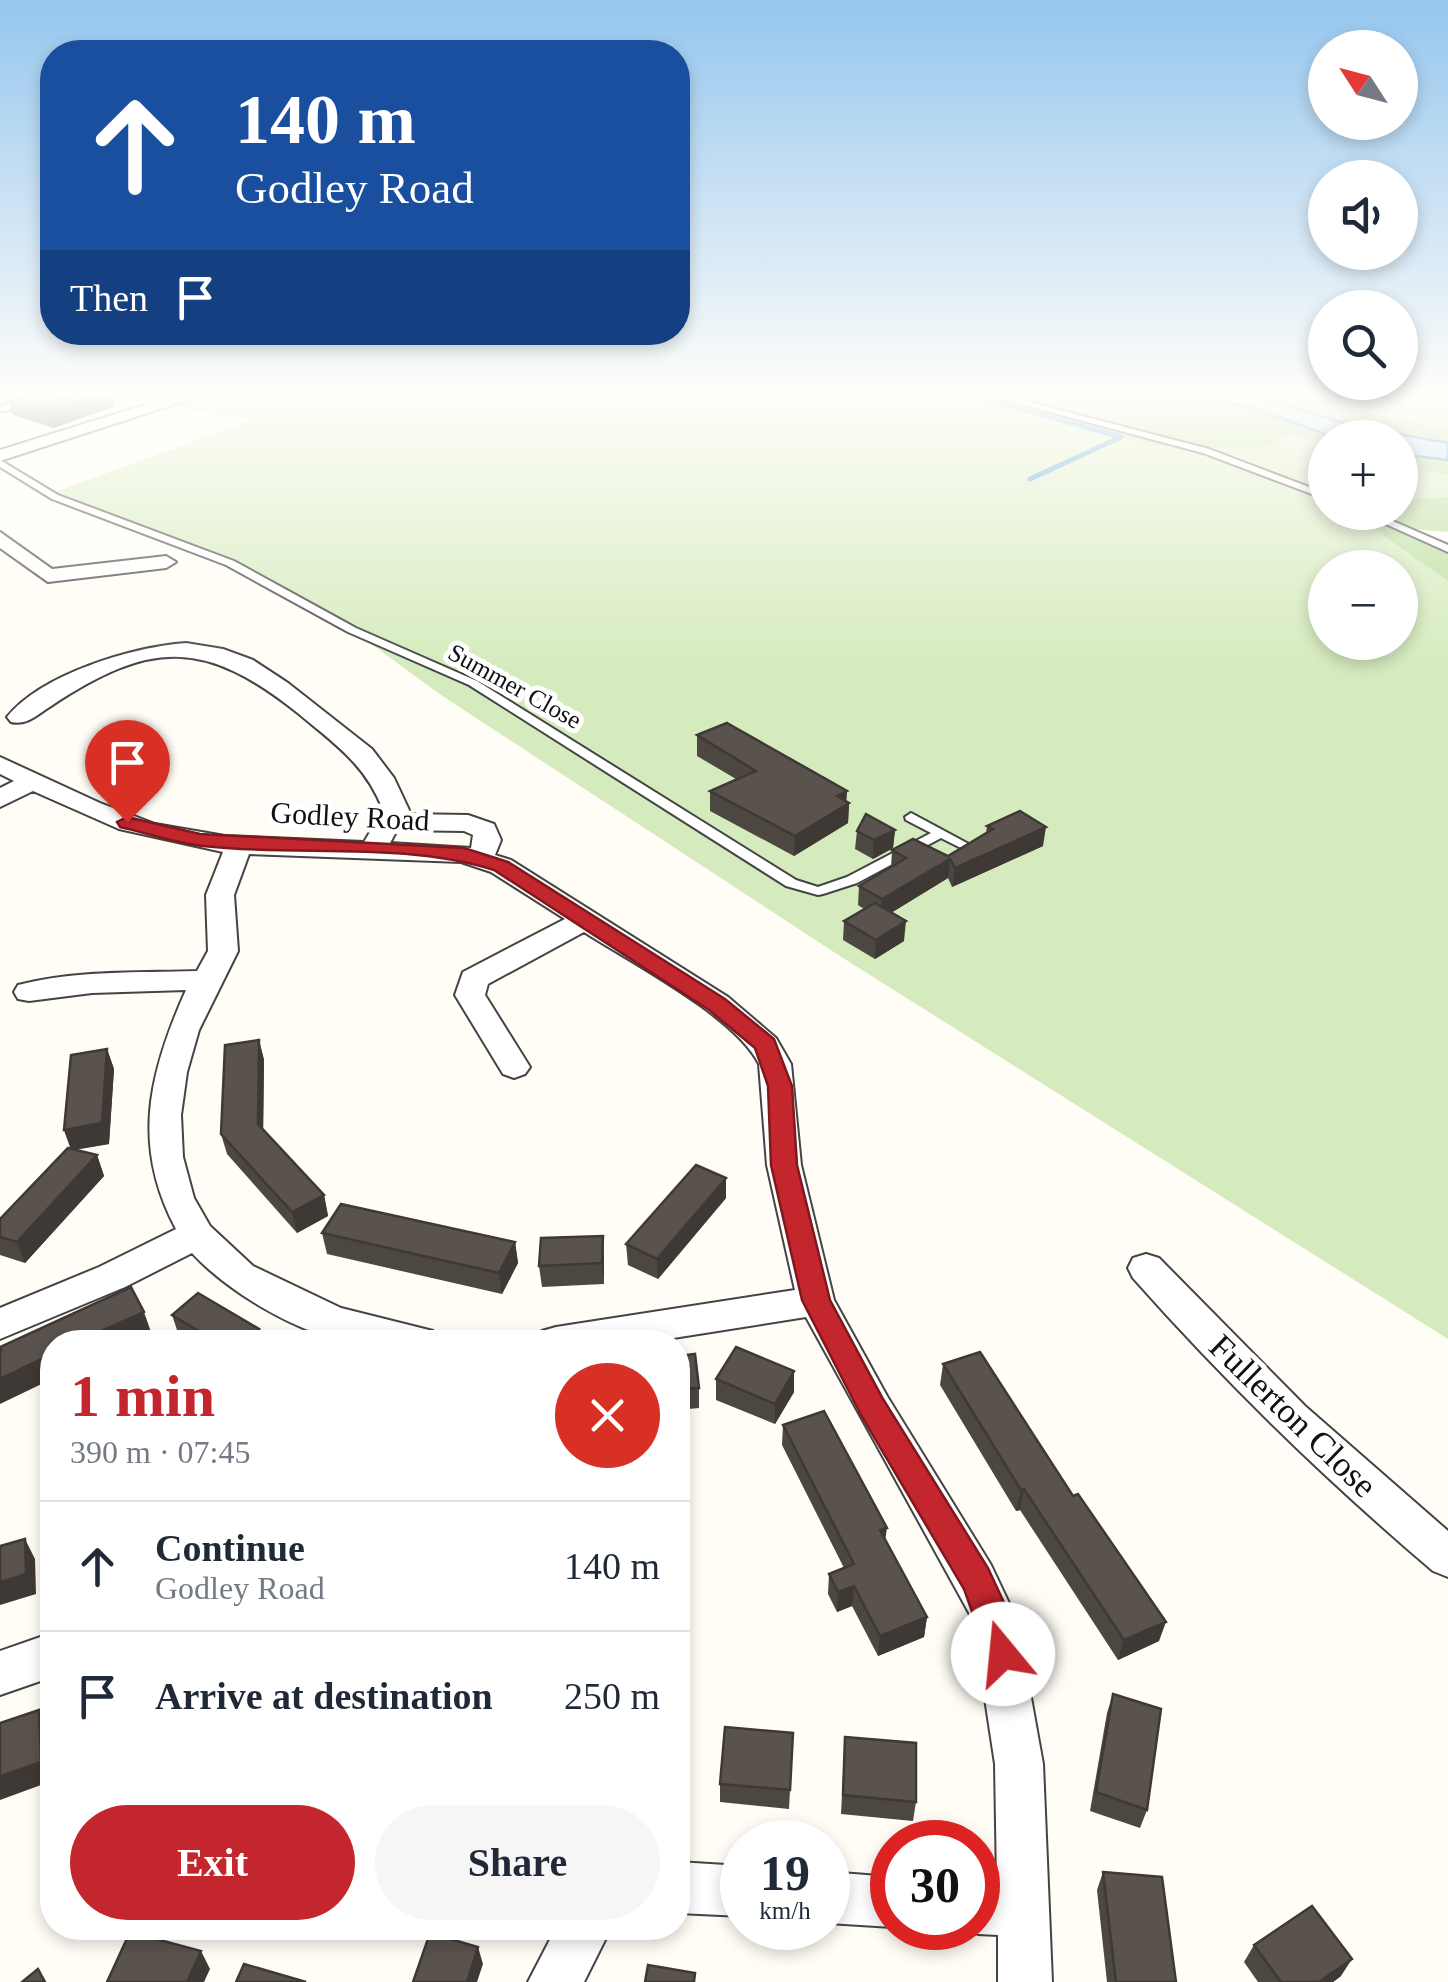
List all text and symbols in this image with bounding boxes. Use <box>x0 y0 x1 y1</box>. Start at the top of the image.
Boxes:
north arrow <box>1308 30 1418 140</box>
map controls <box>1308 30 1418 660</box>
icon: ahead <box>70 80 200 210</box>
text: 140 m <box>235 81 416 158</box>
button: sound <box>1308 160 1418 270</box>
text: Godley Road <box>235 163 474 213</box>
icon: arrive <box>168 270 223 325</box>
text: Then <box>70 277 148 319</box>
button: search <box>1308 290 1418 400</box>
button: + <box>1308 420 1418 530</box>
button: − <box>1308 550 1418 660</box>
street label: Summer Close <box>444 638 586 734</box>
pin <box>85 720 170 823</box>
icon: arrive <box>100 735 155 790</box>
street label: Godley Road <box>270 795 430 837</box>
street label: Fullerton Close <box>1201 1327 1385 1505</box>
text: 1 min <box>70 1363 215 1429</box>
button: close <box>555 1363 660 1468</box>
text: 390 m · 07:45 <box>70 1434 250 1470</box>
text: Continue <box>155 1527 305 1569</box>
icon: ahead <box>70 1539 125 1594</box>
text: 140 m <box>564 1545 660 1587</box>
text: Godley Road <box>155 1570 325 1606</box>
position arrow <box>951 1602 1055 1706</box>
icon: arrive <box>70 1669 125 1724</box>
text: Arrive at destination <box>155 1675 493 1717</box>
text: 250 m <box>564 1675 660 1717</box>
button: Exit <box>70 1805 355 1920</box>
button: Share <box>375 1805 660 1920</box>
speed limit sign: 30 <box>870 1820 1000 1950</box>
text: 19 <box>760 1845 810 1901</box>
text: km/h <box>759 1897 811 1924</box>

